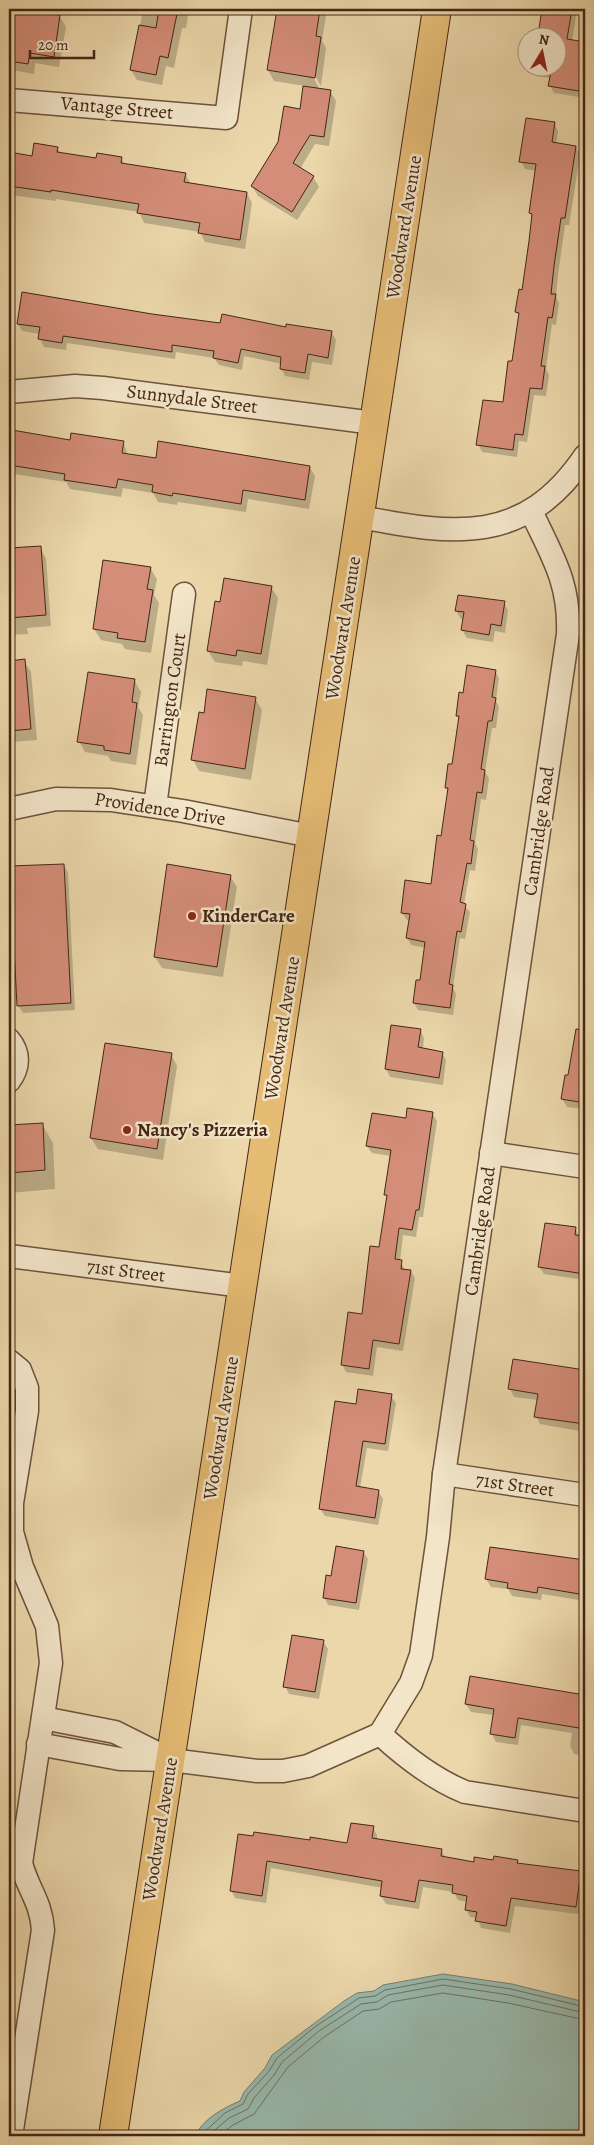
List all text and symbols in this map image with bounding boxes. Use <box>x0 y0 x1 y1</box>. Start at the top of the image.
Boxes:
scale bar <box>30 28 94 60</box>
north arrow <box>516 28 566 78</box>
text: N <box>537 29 551 50</box>
text: 20 m <box>38 35 69 55</box>
street label: Vantage Street <box>59 90 174 126</box>
street label: Woodward Avenue <box>380 153 428 302</box>
street label: Sunnydale Street <box>125 378 259 420</box>
street label: Woodward Avenue <box>319 554 367 703</box>
street label: Barrington Court <box>148 631 192 769</box>
street label: Cambridge Road <box>517 764 561 897</box>
street label: Providence Drive <box>93 786 227 832</box>
place label: KinderCare <box>202 903 295 929</box>
marker: KinderCare <box>186 910 198 922</box>
street label: Woodward Avenue <box>258 954 306 1103</box>
place label: Nancy's Pizzeria <box>137 1117 269 1143</box>
marker: Nancy's Pizzeria <box>121 1124 133 1136</box>
street label: Cambridge Road <box>458 1164 502 1297</box>
street label: 71st Street <box>85 1253 167 1289</box>
street label: Woodward Avenue <box>197 1354 245 1503</box>
street label: 71st Street <box>474 1467 556 1503</box>
street label: Woodward Avenue <box>136 1755 184 1904</box>

